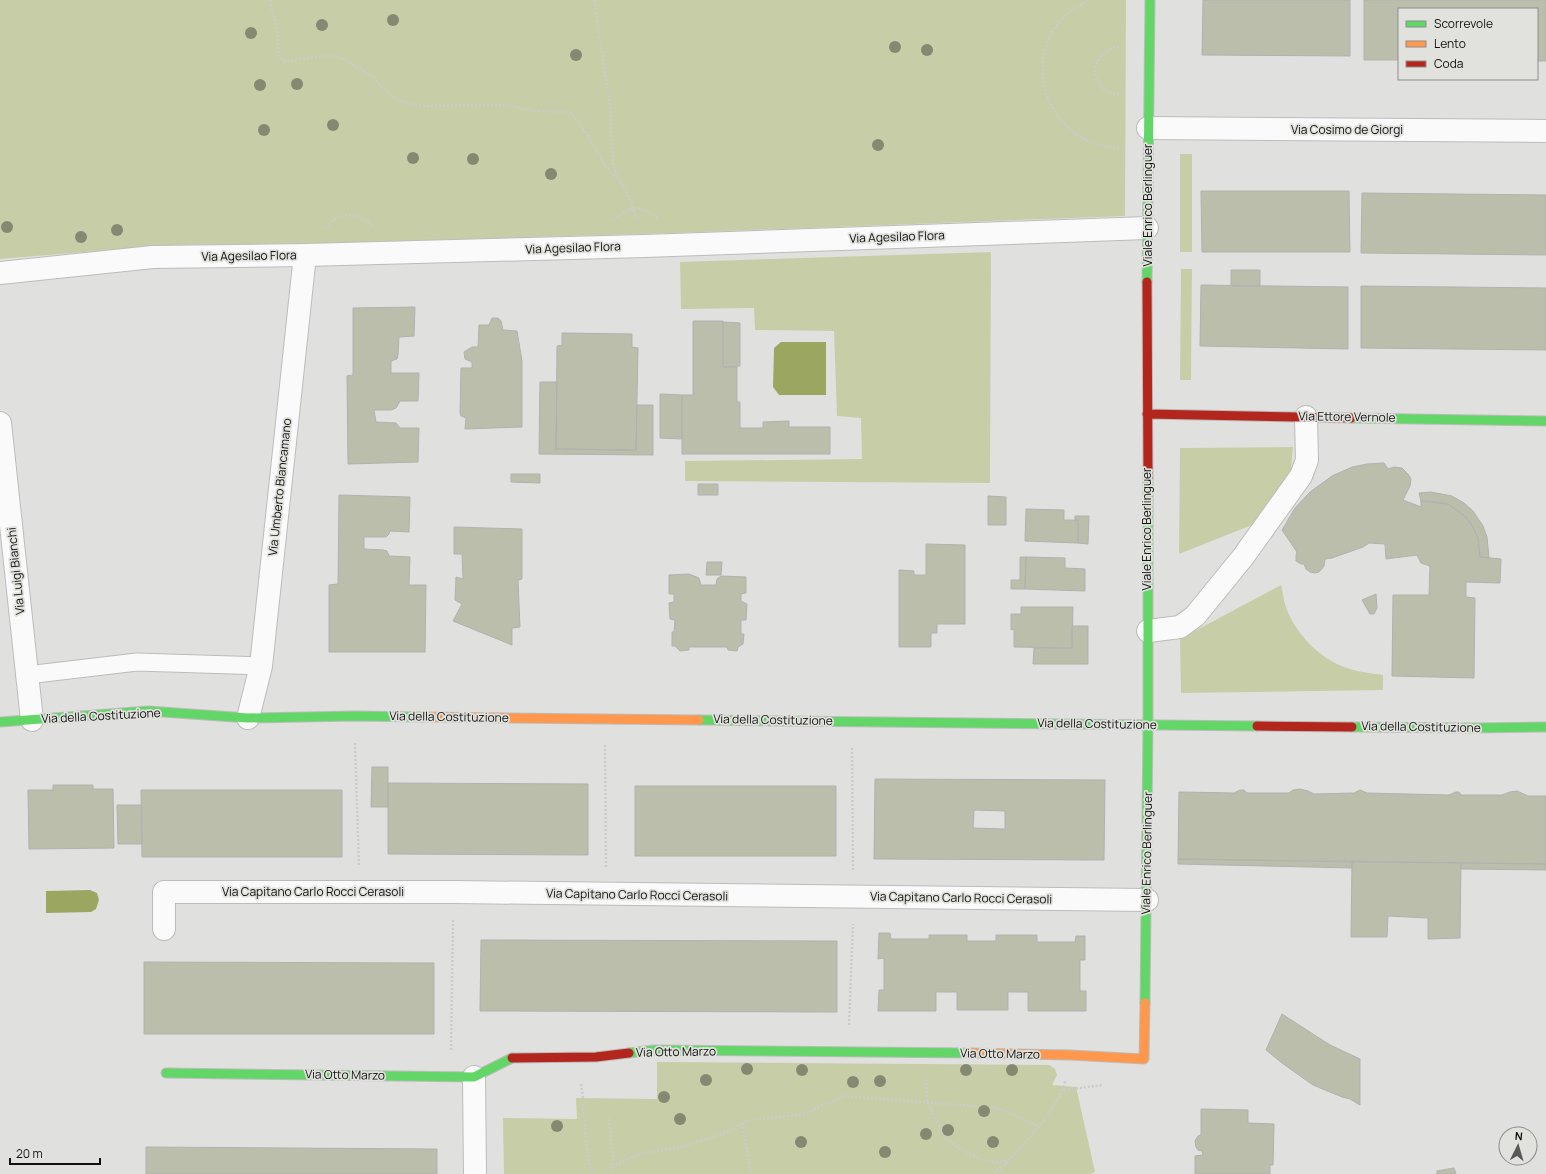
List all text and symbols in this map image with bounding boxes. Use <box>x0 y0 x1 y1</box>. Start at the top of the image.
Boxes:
legend <box>1398 8 1538 80</box>
text: Scorrevole <box>1434 15 1493 32</box>
text: Lento <box>1434 35 1466 52</box>
text: Coda <box>1434 55 1463 72</box>
street label: Via Cosimo de Giorgi <box>1291 121 1403 138</box>
street label: Viale Enrico Berlinguer <box>1139 143 1156 266</box>
street label: Via Agesilao Flora <box>849 226 945 247</box>
street label: Via Agesilao Flora <box>525 237 621 258</box>
street label: Via Agesilao Flora <box>201 246 297 265</box>
street label: Via Ettore Vernole <box>1298 407 1396 426</box>
street label: Via Umberto Biancamano <box>264 417 295 557</box>
street label: Viale Enrico Berlinguer <box>1138 467 1155 590</box>
street label: Via Luigi Bianchi <box>2 527 29 616</box>
street label: Via della Costituzione <box>41 704 161 727</box>
street label: Via della Costituzione <box>389 707 509 726</box>
street label: Via della Costituzione <box>713 710 833 729</box>
street label: Via della Costituzione <box>1037 714 1157 733</box>
street label: Via della Costituzione <box>1361 717 1481 736</box>
street label: Viale Enrico Berlinguer <box>1137 791 1156 915</box>
street label: Via Capitano Carlo Rocci Cerasoli <box>222 883 404 900</box>
street label: Via Capitano Carlo Rocci Cerasoli <box>546 884 728 905</box>
street label: Via Capitano Carlo Rocci Cerasoli <box>870 887 1052 908</box>
street label: Via Otto Marzo <box>636 1042 716 1061</box>
street label: Via Otto Marzo <box>960 1044 1040 1063</box>
street label: Via Otto Marzo <box>305 1065 385 1084</box>
north arrow <box>1498 1126 1538 1166</box>
text: N <box>1514 1128 1524 1143</box>
scale bar <box>10 1140 100 1166</box>
text: 20 m <box>16 1145 43 1162</box>

